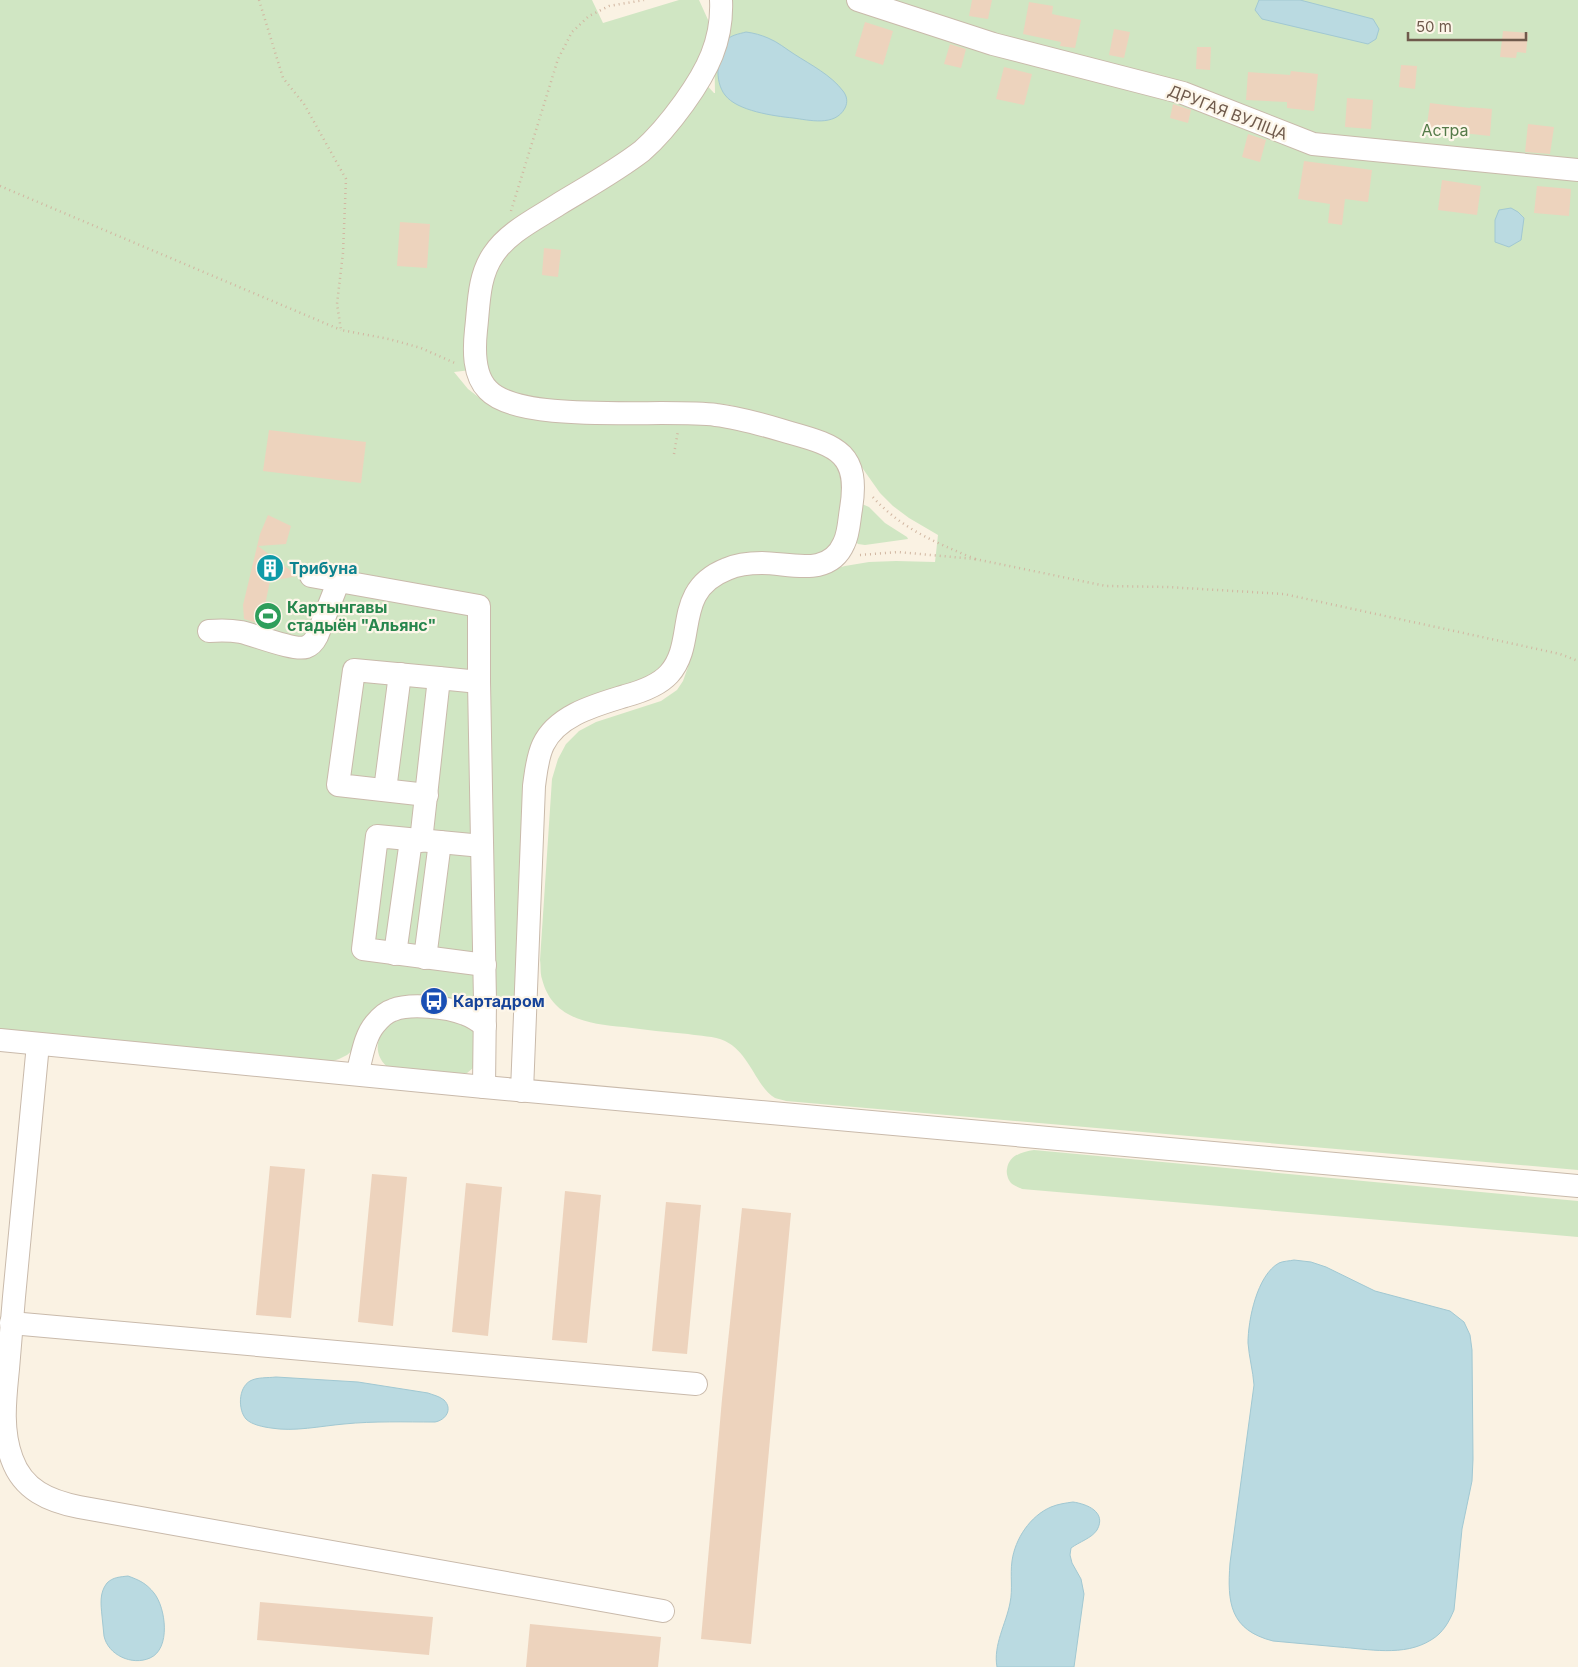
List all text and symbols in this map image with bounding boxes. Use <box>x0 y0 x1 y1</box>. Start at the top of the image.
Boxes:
scale bar <box>1408 10 1526 42</box>
text: 50 m <box>1416 17 1452 36</box>
street label: ДРУГАЯ ВУЛІЦА <box>1165 80 1291 144</box>
park label: Астра <box>1422 120 1468 140</box>
building icon: Трибуна <box>255 553 285 583</box>
place label: Трибуна <box>289 558 357 578</box>
place label: Картынгавы стадыён "Альянс" <box>287 597 436 635</box>
sports icon: Картынгавы стадыён "Альянс" <box>253 601 283 631</box>
bus stop icon: Картадром <box>419 986 449 1016</box>
place label: Картадром <box>453 991 545 1011</box>

